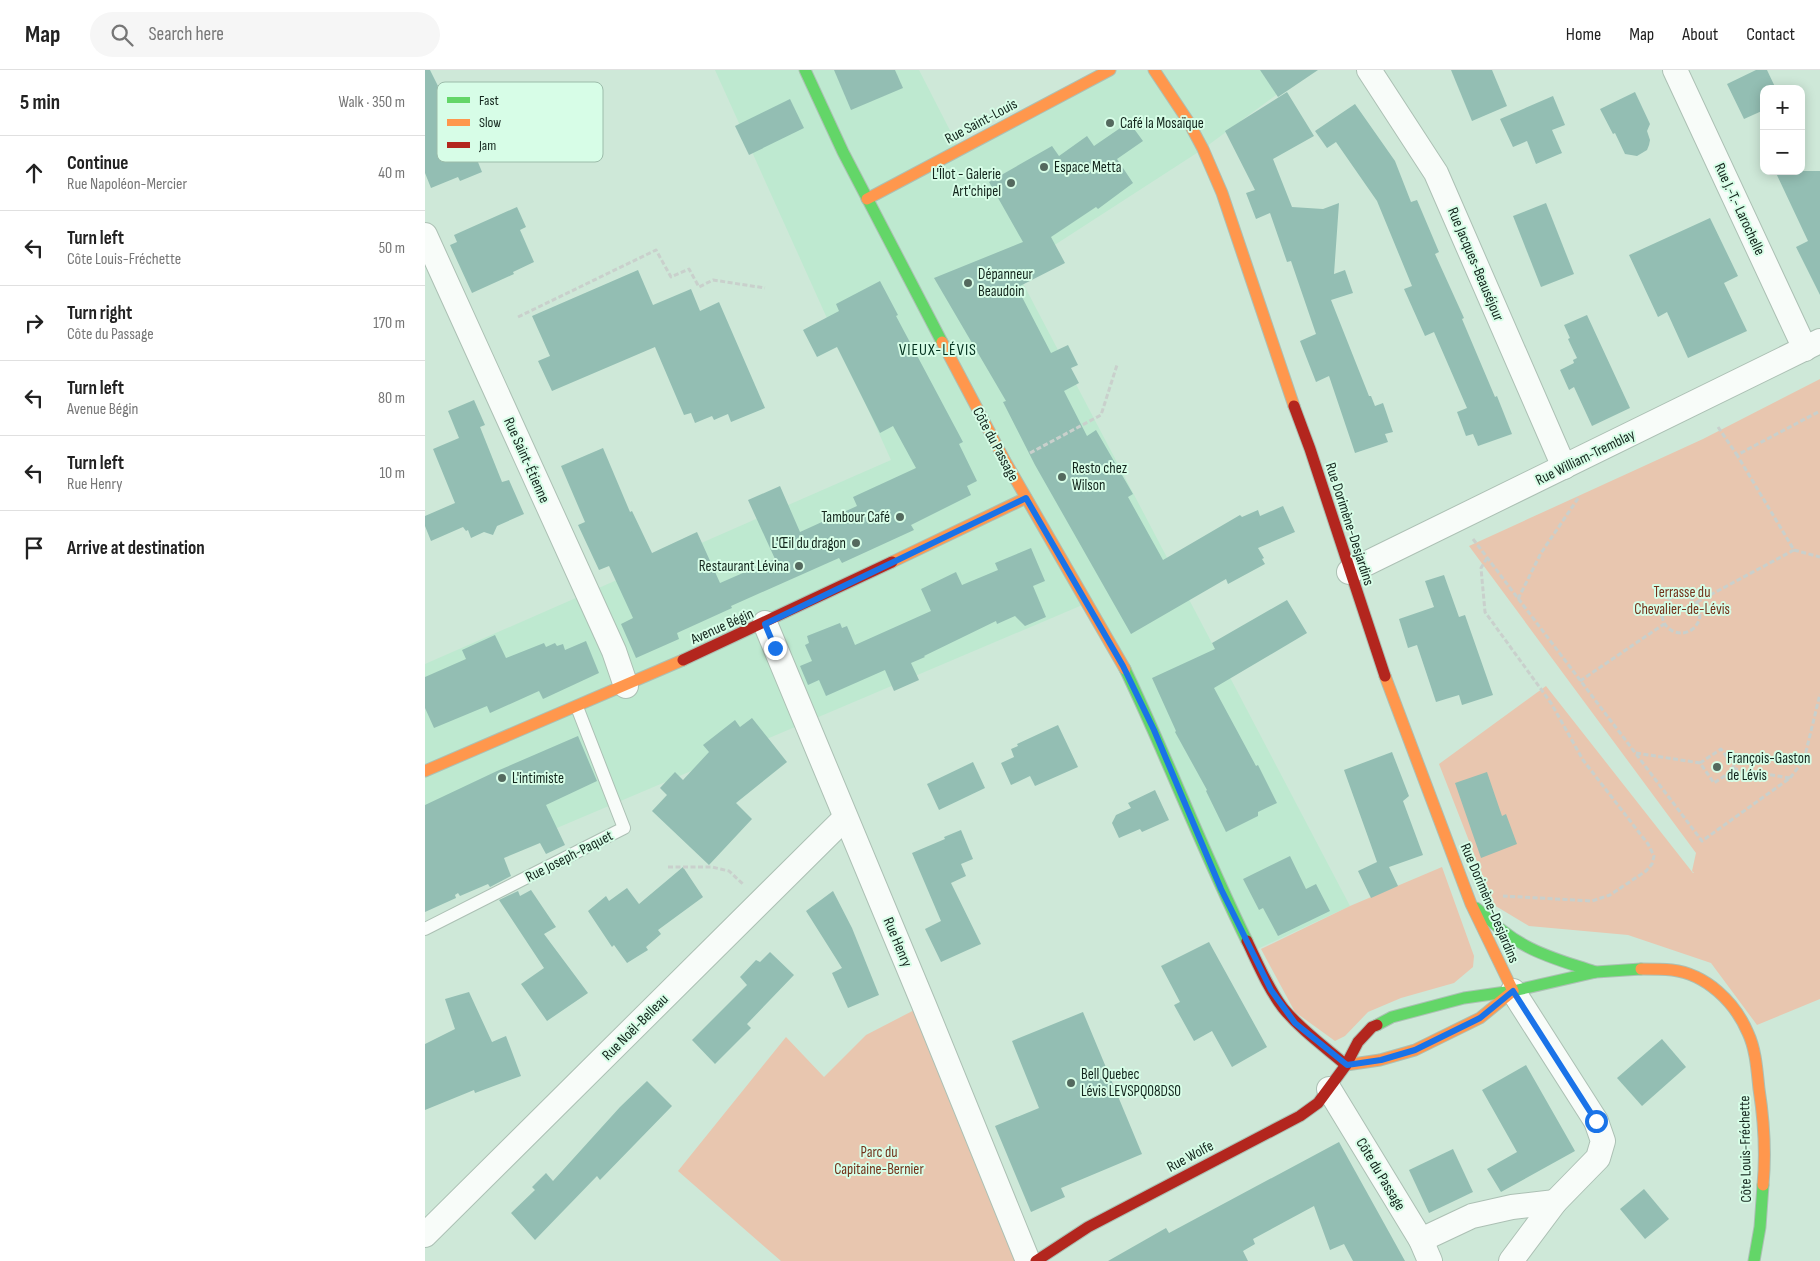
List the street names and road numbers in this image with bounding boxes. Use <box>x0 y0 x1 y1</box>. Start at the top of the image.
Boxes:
street label: Rue Saint-Louis <box>942 94 1021 148</box>
street label: Rue J.-T.- Larochelle <box>1710 160 1769 258</box>
street label: Rue Jacques-Beauséjour <box>1443 205 1508 324</box>
street label: Côte du Passage <box>968 404 1023 485</box>
street label: Rue Saint-Étienne <box>499 414 554 506</box>
street label: Rue William-Tremblay <box>1532 425 1638 490</box>
street label: Rue Dorimène-Desjardins <box>1321 460 1378 588</box>
street label: Avenue Bégin <box>687 604 757 649</box>
street label: Rue Joseph-Paquet <box>522 826 616 887</box>
street label: Rue Dorimène-Desjardins <box>1456 841 1523 966</box>
street label: Rue Henry <box>879 915 917 970</box>
street label: Rue Noël-Belleau <box>598 990 673 1065</box>
street label: Côte Louis-Fréchette <box>1735 1095 1756 1203</box>
street label: Côte du Passage <box>1351 1135 1410 1214</box>
street label: Rue Wolfe <box>1164 1136 1217 1177</box>

